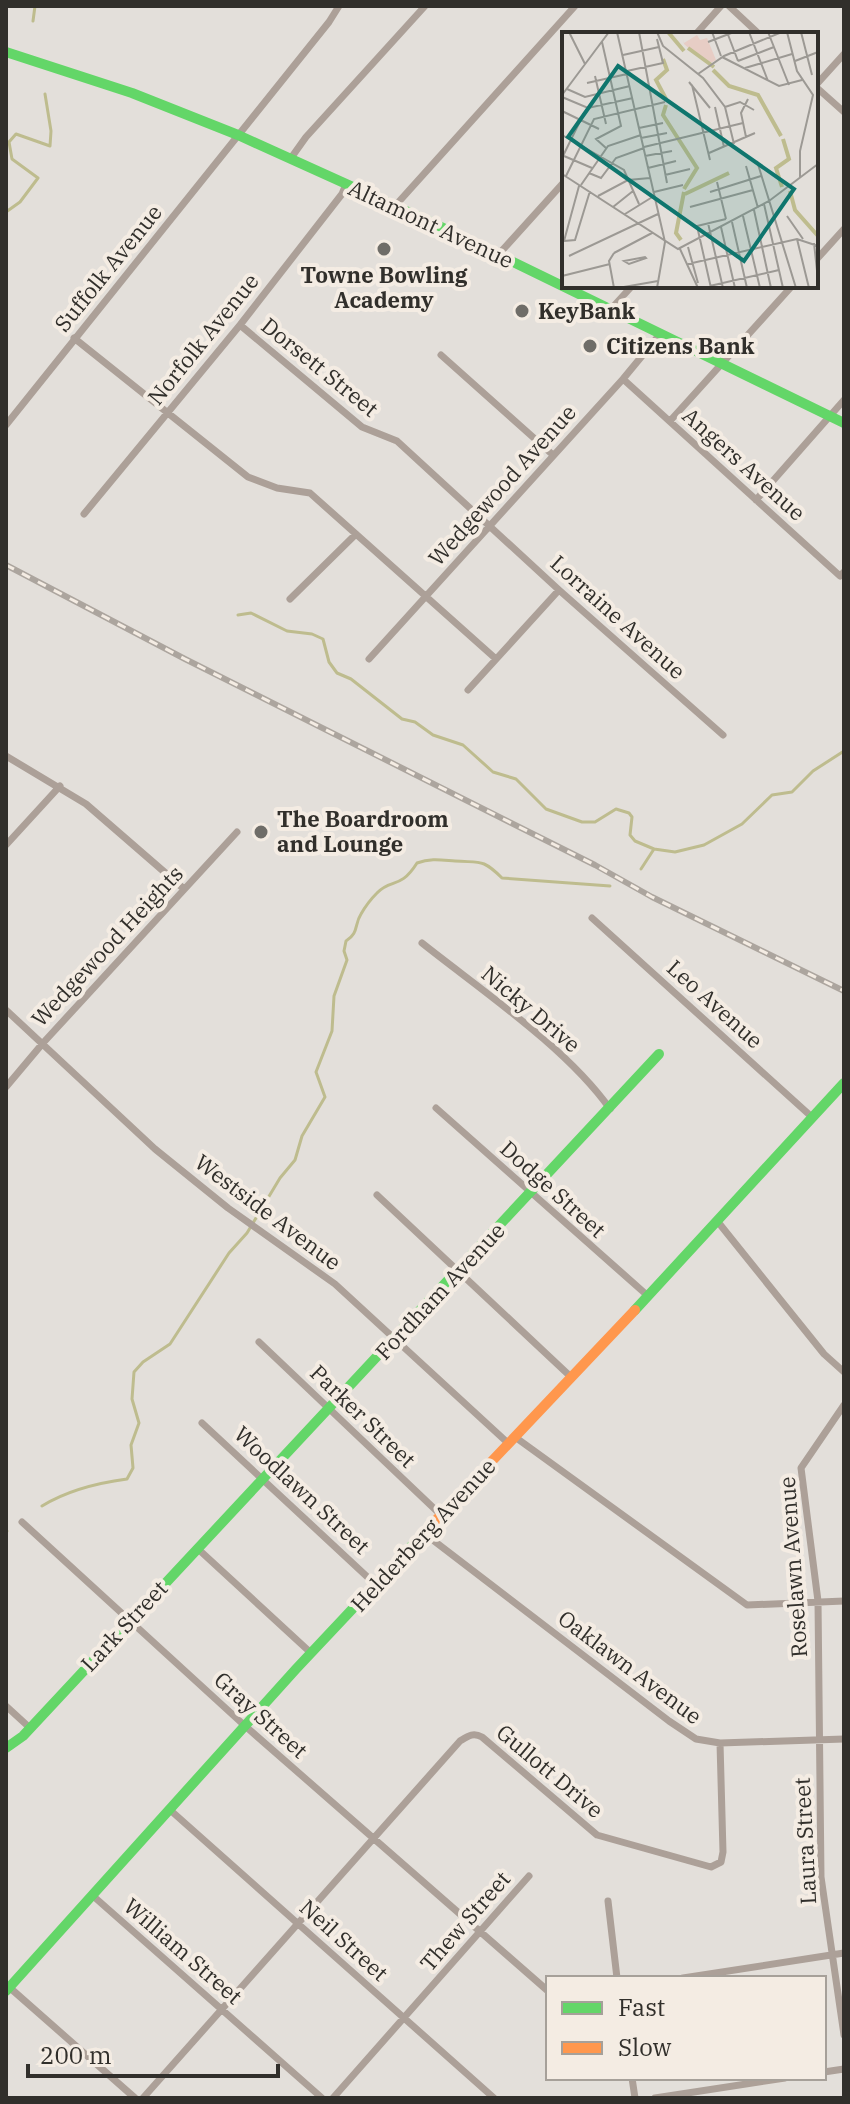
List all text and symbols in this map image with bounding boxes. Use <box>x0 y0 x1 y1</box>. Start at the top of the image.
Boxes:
inset map <box>562 32 818 288</box>
street label: Altamont Avenue <box>344 173 518 274</box>
street label: Suffolk Avenue <box>47 198 168 337</box>
marker: Towne Bowling Academy <box>375 240 393 258</box>
place label: Towne Bowling Academy <box>301 260 468 314</box>
street label: Norfolk Avenue <box>141 267 265 410</box>
place label: KeyBank <box>538 296 636 325</box>
marker: KeyBank <box>513 302 531 320</box>
street label: Dorsett Street <box>256 311 385 423</box>
place label: Citizens Bank <box>606 331 755 360</box>
marker: Citizens Bank <box>581 337 599 355</box>
street label: Wedgewood Avenue <box>421 398 582 571</box>
street label: Angers Avenue <box>677 401 812 526</box>
street label: Lorraine Avenue <box>545 548 692 685</box>
place label: The Boardroom and Lounge <box>277 804 449 858</box>
marker: The Boardroom and Lounge <box>252 823 270 841</box>
street label: Wedgewood Heights <box>24 859 189 1032</box>
street label: Leo Avenue <box>661 953 770 1054</box>
street label: Nicky Drive <box>476 959 587 1058</box>
street label: Dodge Street <box>495 1134 612 1244</box>
street label: Westside Avenue <box>189 1147 347 1276</box>
street label: Fordham Avenue <box>368 1216 511 1365</box>
street label: Parker Street <box>304 1358 423 1474</box>
street label: Woodlawn Street <box>228 1419 377 1560</box>
street label: Helderberg Avenue <box>344 1452 501 1618</box>
street label: Roselawn Avenue <box>772 1476 813 1659</box>
street label: Lark Street <box>74 1574 173 1677</box>
street label: Oaklawn Avenue <box>553 1603 708 1730</box>
street label: Gray Street <box>209 1665 314 1764</box>
street label: Gullott Drive <box>491 1717 610 1824</box>
street label: Laura Street <box>787 1776 822 1905</box>
street label: Thew Street <box>413 1864 516 1977</box>
street label: William Street <box>118 1891 249 2010</box>
street label: Neil Street <box>294 1892 395 1987</box>
legend <box>546 1976 826 2080</box>
text: Fast <box>618 1991 665 2023</box>
scale bar <box>28 2028 278 2078</box>
text: Slow <box>618 2031 672 2063</box>
text: 200 m <box>40 2039 112 2071</box>

